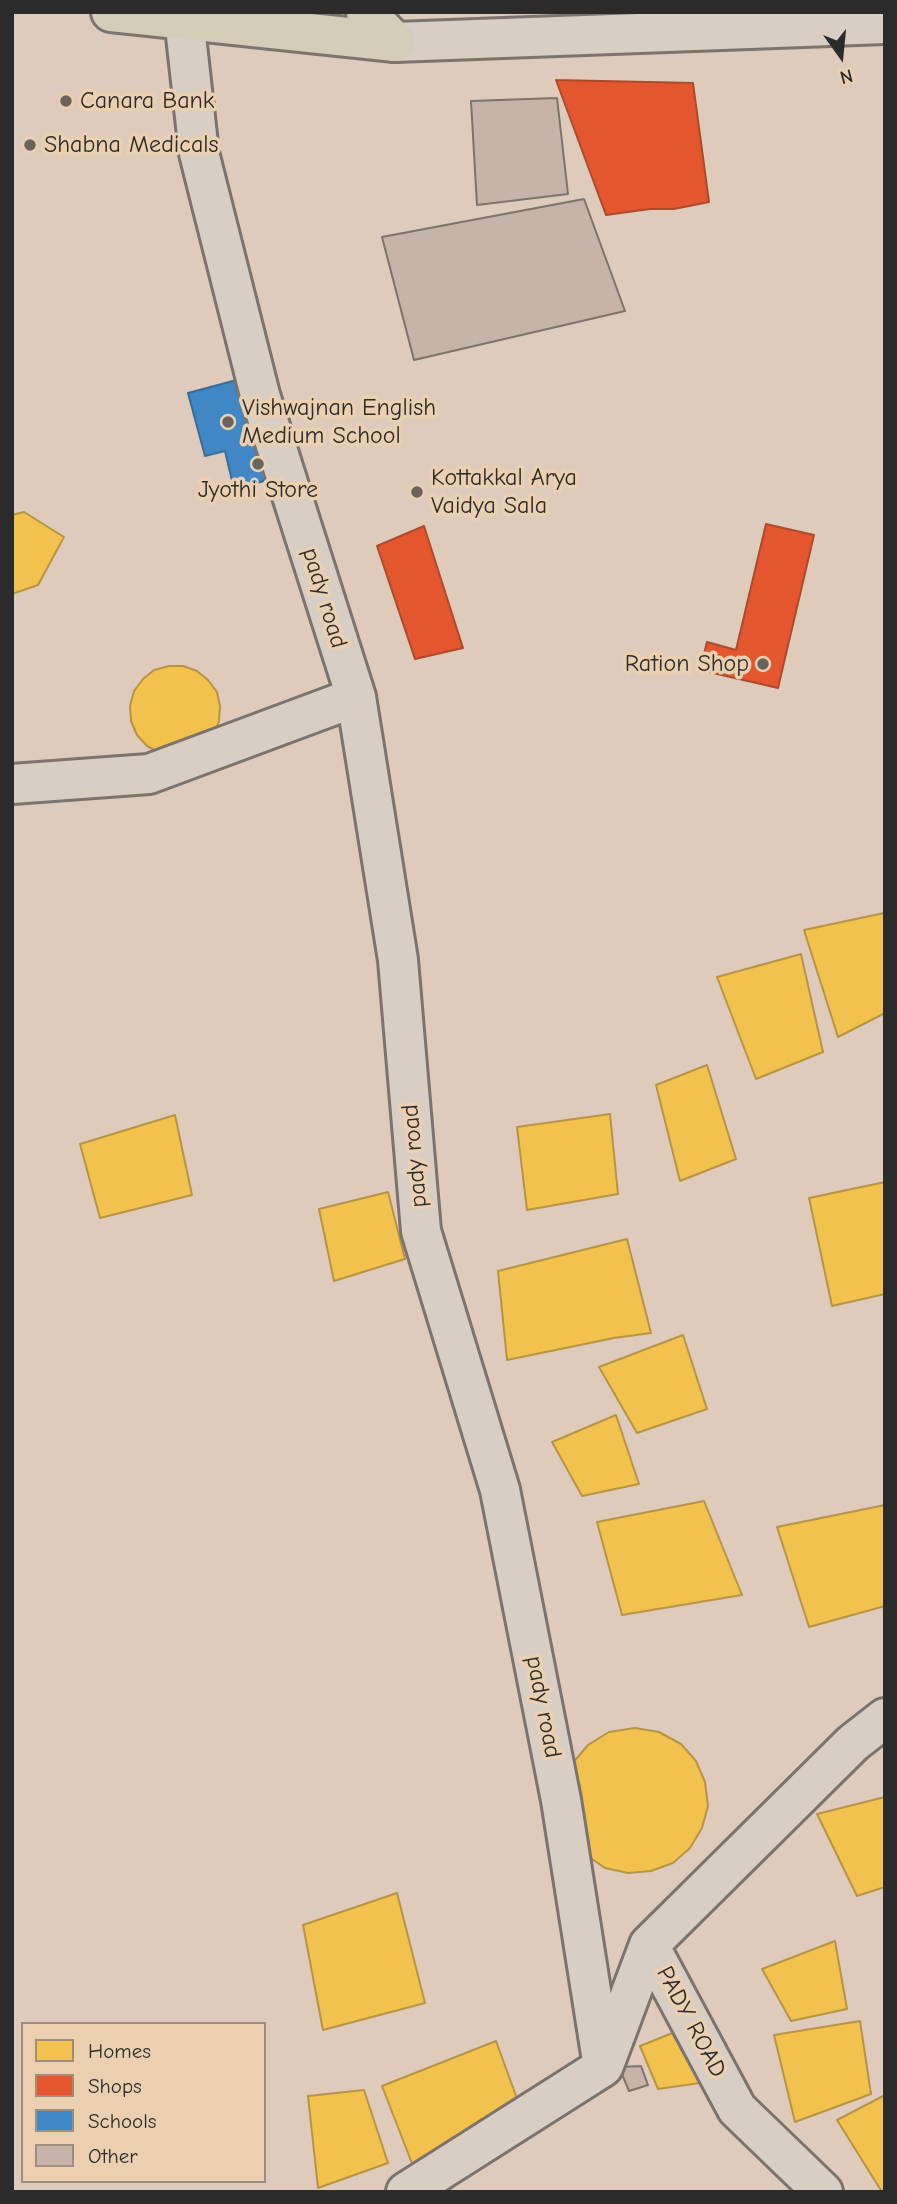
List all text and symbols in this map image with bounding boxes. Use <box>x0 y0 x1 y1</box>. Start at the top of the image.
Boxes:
north arrow <box>806 21 876 91</box>
text: N <box>838 64 855 89</box>
place label: Canara Bank <box>80 87 214 115</box>
marker: Canara Bank <box>58 93 74 109</box>
place label: Shabna Medicals <box>44 131 219 159</box>
marker: Shabna Medicals <box>22 137 38 153</box>
place label: Vishwajnan English Medium School <box>242 394 436 450</box>
marker: Vishwajnan English Medium School <box>220 414 236 430</box>
marker: Jyothi Store <box>250 456 266 472</box>
place label: Kottakkal Arya Vaidya Sala <box>431 464 577 520</box>
place label: Jyothi Store <box>198 476 318 504</box>
marker: Kottakkal Arya Vaidya Sala <box>409 484 425 500</box>
street label: pady road <box>295 544 353 652</box>
place label: Ration Shop <box>625 650 749 678</box>
marker: Ration Shop <box>755 656 771 672</box>
street label: pady road <box>396 1103 434 1209</box>
street label: pady road <box>519 1653 567 1761</box>
street label: PADY ROAD <box>650 1961 732 2083</box>
legend <box>21 2022 266 2183</box>
text: Homes <box>88 2039 151 2063</box>
text: Shops <box>88 2074 142 2098</box>
text: Schools <box>88 2109 157 2133</box>
text: Other <box>88 2144 138 2168</box>

